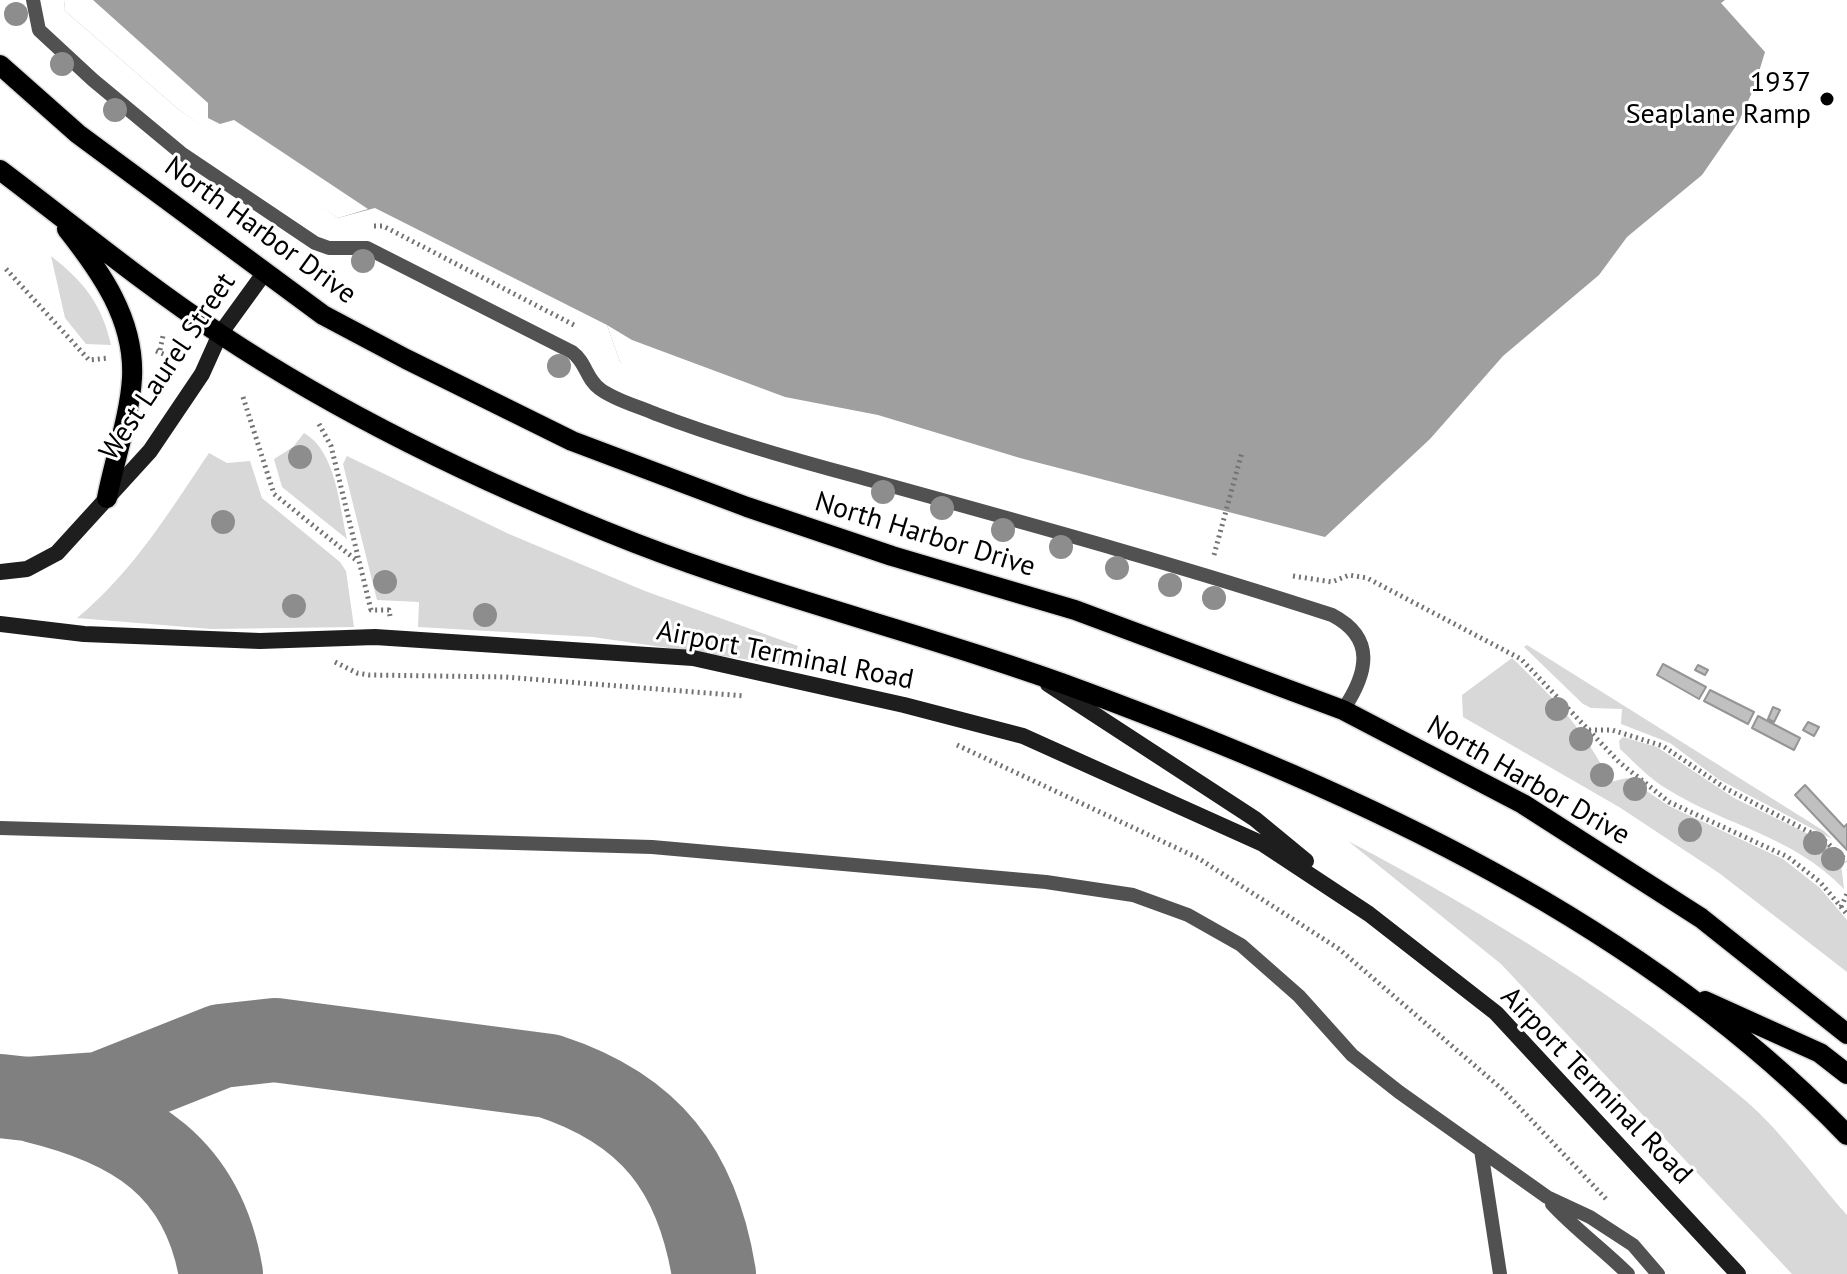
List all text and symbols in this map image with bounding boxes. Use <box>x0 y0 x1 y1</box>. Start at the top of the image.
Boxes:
place label: 1937 Seaplane Ramp <box>1626 66 1811 132</box>
marker: 1937 Seaplane Ramp <box>1818 90 1836 108</box>
street label: North Harbor Drive <box>158 150 362 312</box>
street label: West Laurel Street <box>93 267 243 467</box>
street label: North Harbor Drive <box>811 486 1039 584</box>
street label: Airport Terminal Road <box>654 615 916 697</box>
street label: North Harbor Drive <box>1421 709 1635 853</box>
street label: Airport Terminal Road <box>1493 980 1699 1192</box>

